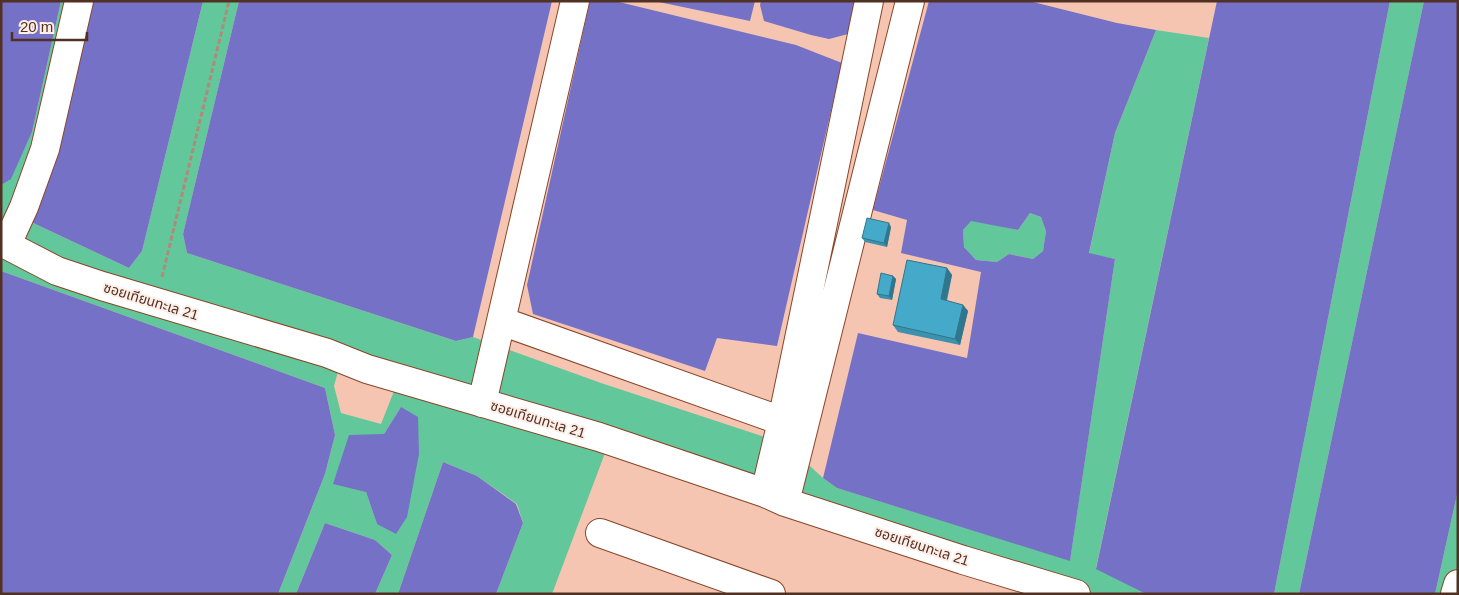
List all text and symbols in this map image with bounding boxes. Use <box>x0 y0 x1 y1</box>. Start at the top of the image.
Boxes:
scale bar <box>12 10 88 42</box>
text: 20 m <box>20 18 53 35</box>
street label: ซอยเทียนทะเล 21 <box>102 279 201 323</box>
street label: ซอยเทียนทะเล 21 <box>489 397 588 441</box>
street label: ซอยเทียนทะเล 21 <box>873 523 971 569</box>

